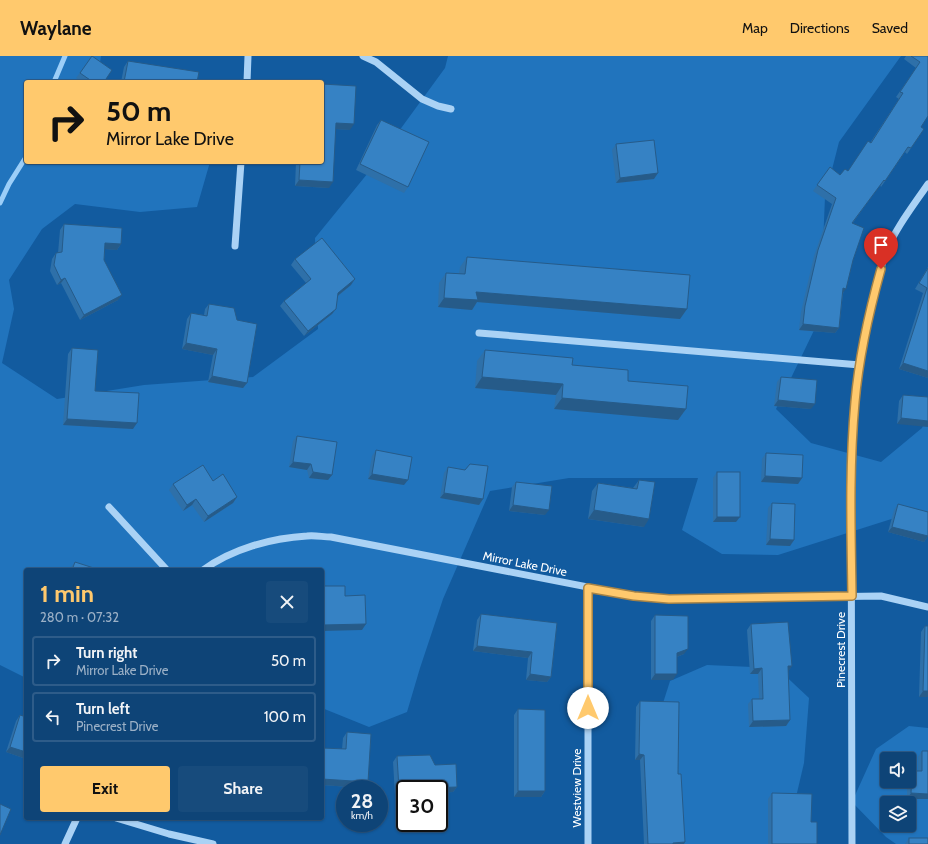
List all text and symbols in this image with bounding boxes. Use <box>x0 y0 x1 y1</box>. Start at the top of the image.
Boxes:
text: Waylane <box>20 17 92 40</box>
text: Map <box>742 19 768 37</box>
text: Directions <box>790 19 850 37</box>
text: Saved <box>872 19 908 37</box>
text: 50 m <box>106 94 171 128</box>
icon: right <box>40 96 92 148</box>
text: Mirror Lake Drive <box>106 128 234 150</box>
pin <box>864 228 898 269</box>
icon: arrive <box>870 234 892 256</box>
street label: Mirror Lake Drive <box>482 548 568 579</box>
text: 1 min <box>40 579 94 608</box>
button: close <box>266 581 308 623</box>
text: 280 m · 07:32 <box>40 609 119 625</box>
street label: Pinecrest Drive <box>833 612 848 688</box>
text: Turn right <box>76 644 137 662</box>
icon: right <box>42 650 64 672</box>
text: 50 m <box>271 652 306 670</box>
text: Mirror Lake Drive <box>76 662 168 678</box>
position arrow <box>567 687 609 729</box>
text: Turn left <box>76 700 130 718</box>
icon: left <box>42 706 64 728</box>
text: 100 m <box>264 708 306 726</box>
text: Pinecrest Drive <box>76 718 158 734</box>
street label: Westview Drive <box>569 749 584 827</box>
map controls <box>880 752 916 832</box>
button: sound <box>880 752 916 788</box>
button: Exit <box>40 766 170 812</box>
button: Share <box>178 766 308 812</box>
speed limit sign: 30 <box>396 780 448 832</box>
text: 28 <box>351 789 373 813</box>
button: layers <box>880 796 916 832</box>
text: km/h <box>351 809 373 822</box>

